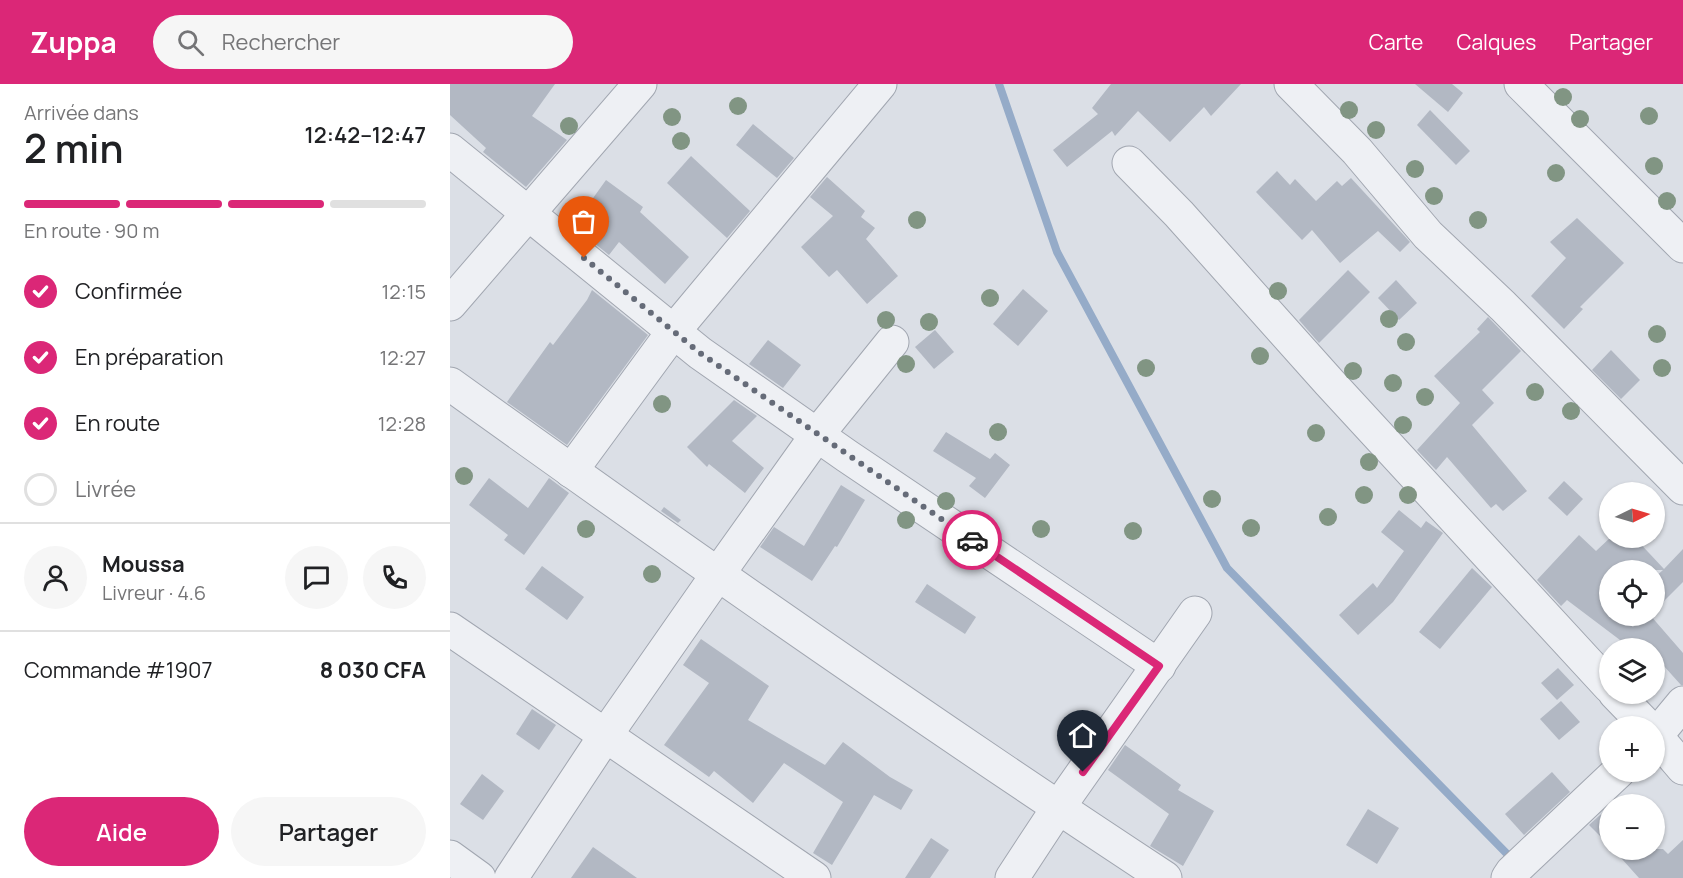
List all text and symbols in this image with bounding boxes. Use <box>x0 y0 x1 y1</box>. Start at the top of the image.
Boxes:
search box <box>153 15 573 69</box>
text: Zuppa <box>30 23 117 61</box>
icon: search <box>174 26 207 59</box>
text: Rechercher <box>222 27 340 57</box>
text: Carte <box>1369 28 1423 56</box>
text: Calques <box>1456 28 1536 56</box>
text: Partager <box>1569 28 1653 56</box>
text: Arrivée dans <box>24 99 139 126</box>
text: 12:42–12:47 <box>305 120 426 150</box>
text: 2 min <box>24 121 123 175</box>
pin <box>558 196 609 258</box>
icon: bag <box>567 205 600 238</box>
text: En route · 90 m <box>24 217 159 244</box>
icon: check <box>24 275 57 308</box>
text: Confirmée <box>75 276 182 306</box>
text: 12:15 <box>381 278 426 305</box>
icon: check <box>24 341 57 374</box>
text: En préparation <box>75 342 223 372</box>
text: 12:27 <box>379 344 426 371</box>
icon: check <box>24 407 57 440</box>
text: En route <box>75 408 160 438</box>
text: 12:28 <box>378 410 426 437</box>
text: Livrée <box>75 474 136 504</box>
north arrow <box>1599 482 1665 548</box>
map controls <box>1599 482 1665 860</box>
courier <box>942 510 1002 570</box>
icon: car <box>956 524 989 557</box>
button: person <box>24 546 87 609</box>
button: chat <box>285 546 348 609</box>
button: phone <box>363 546 426 609</box>
text: Moussa <box>102 549 185 579</box>
button: locate <box>1599 560 1665 626</box>
text: Livreur · 4.6 <box>102 579 206 606</box>
button: layers <box>1599 638 1665 704</box>
text: Commande #1907 <box>24 655 213 685</box>
text: 8 030 CFA <box>320 655 426 685</box>
pin <box>1057 710 1108 772</box>
button: + <box>1599 716 1665 782</box>
icon: home <box>1066 719 1099 752</box>
button: − <box>1599 794 1665 860</box>
button: Aide <box>24 797 219 866</box>
button: Partager <box>231 797 426 866</box>

